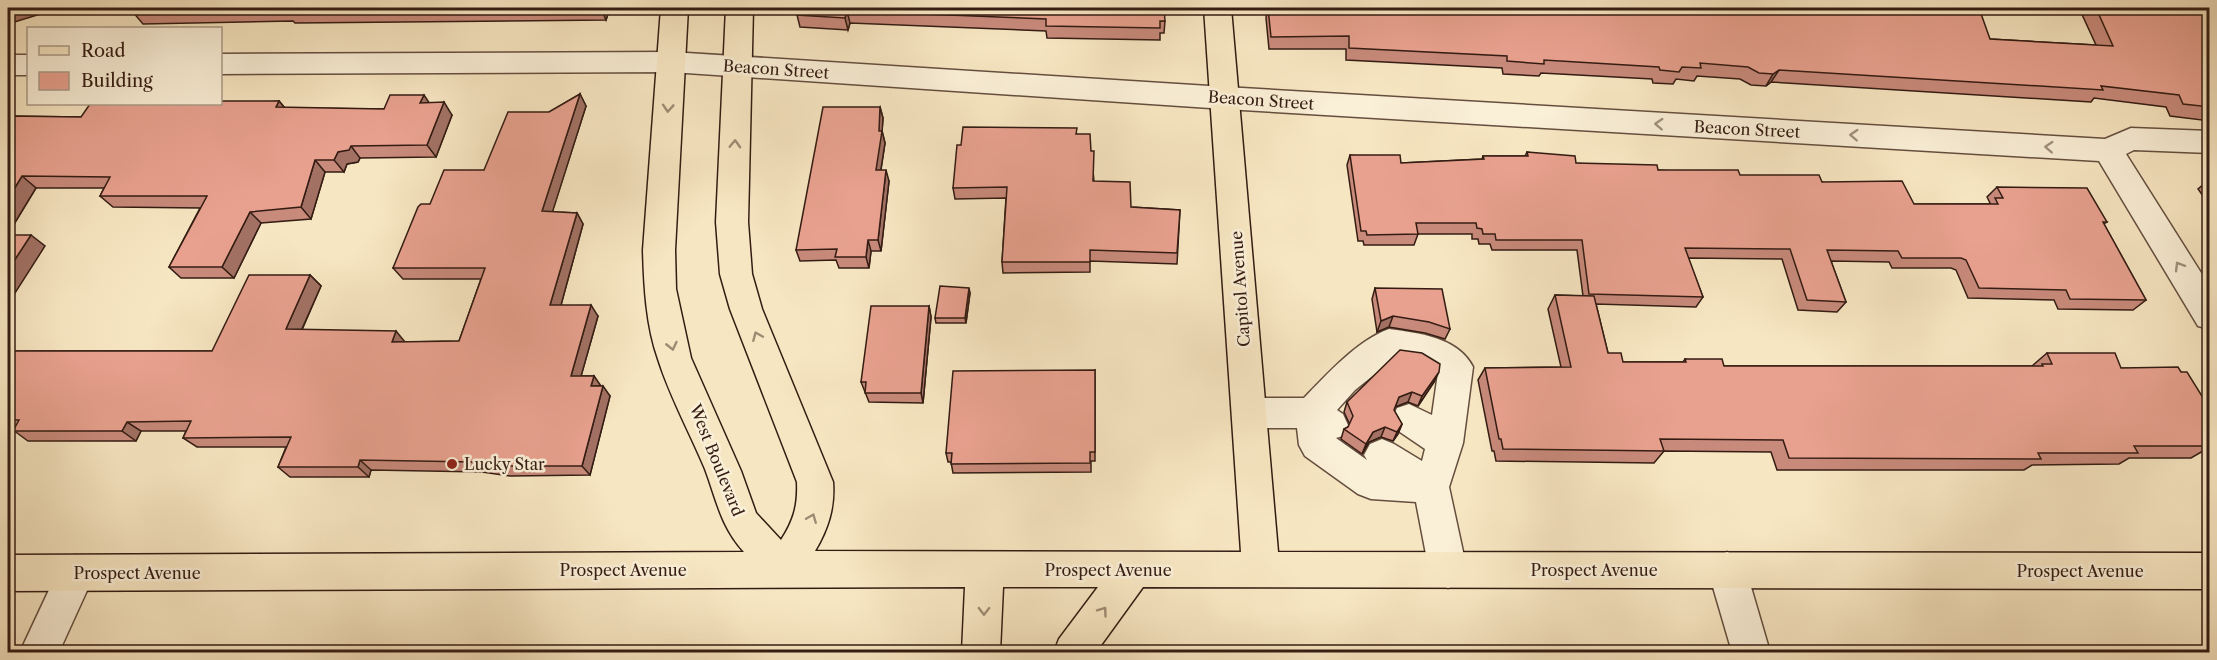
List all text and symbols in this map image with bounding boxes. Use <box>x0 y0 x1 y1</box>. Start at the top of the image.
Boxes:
legend <box>27 27 222 105</box>
text: Road <box>81 40 126 62</box>
street label: Beacon Street <box>722 55 830 83</box>
text: Building <box>81 70 153 92</box>
street label: Beacon Street <box>1207 86 1315 114</box>
one-way arrow <box>661 103 674 112</box>
street label: Beacon Street <box>1693 116 1801 142</box>
one-way arrow <box>1655 117 1664 130</box>
one-way arrow <box>1850 129 1859 142</box>
one-way arrow <box>729 140 741 149</box>
one-way arrow <box>2044 140 2053 153</box>
street label: Capitol Avenue <box>1226 230 1254 348</box>
one-way arrow <box>2174 262 2186 272</box>
one-way arrow <box>752 331 764 342</box>
one-way arrow <box>664 341 677 351</box>
street label: West Boulevard <box>685 400 749 519</box>
place label: Lucky Star <box>464 454 545 474</box>
marker: Lucky Star <box>445 457 459 471</box>
one-way arrow <box>805 514 817 525</box>
street label: Prospect Avenue <box>559 560 687 580</box>
street label: Prospect Avenue <box>1044 560 1172 580</box>
street label: Prospect Avenue <box>1530 560 1658 580</box>
street label: Prospect Avenue <box>2016 561 2144 581</box>
street label: Prospect Avenue <box>73 563 201 583</box>
one-way arrow <box>977 606 990 615</box>
one-way arrow <box>1095 607 1106 618</box>

